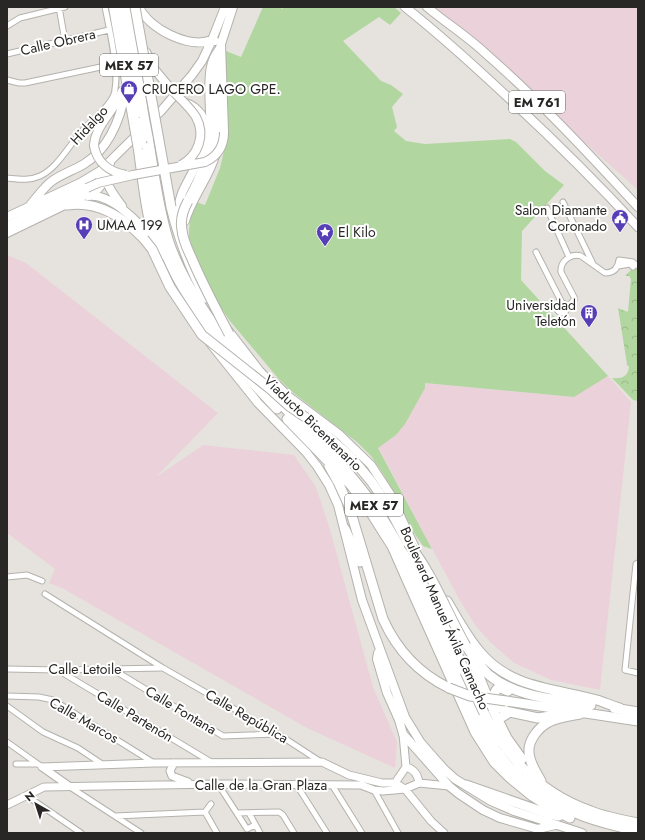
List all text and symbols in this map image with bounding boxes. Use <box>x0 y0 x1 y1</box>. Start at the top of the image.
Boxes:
street label: Calle Obrera <box>18 24 98 60</box>
road number: MEX 57 <box>100 54 158 76</box>
shop icon: CRUCERO LAGO GPE. <box>119 79 139 104</box>
place label: CRUCERO LAGO GPE. <box>142 79 281 99</box>
road number: EM 761 <box>509 91 565 113</box>
street label: Hidalgo <box>66 101 113 149</box>
place label: Salon Diamante Coronado <box>515 200 607 236</box>
public building icon: Salon Diamante Coronado <box>610 208 630 233</box>
hospital icon: UMAA 199 <box>74 215 94 240</box>
place label: UMAA 199 <box>97 215 163 235</box>
place icon: El Kilo <box>315 222 335 247</box>
place label: El Kilo <box>338 222 376 242</box>
place label: Universidad Teletón <box>506 295 576 331</box>
building icon: Universidad Teletón <box>579 303 599 328</box>
street label: Viaducto Bicentenario <box>259 371 367 476</box>
road number: MEX 57 <box>345 494 403 516</box>
street label: Boulevard Manuel Ávila Camacho <box>396 523 495 713</box>
street label: Calle Letoile <box>49 659 121 679</box>
street label: Calle Fontana <box>142 681 220 739</box>
street label: Calle República <box>202 684 292 748</box>
street label: Calle Partenón <box>93 685 177 747</box>
street label: Calle Marcos <box>46 692 123 748</box>
street label: Calle de la Gran Plaza <box>195 775 327 795</box>
north arrow <box>16 784 56 824</box>
text: N <box>21 787 38 805</box>

